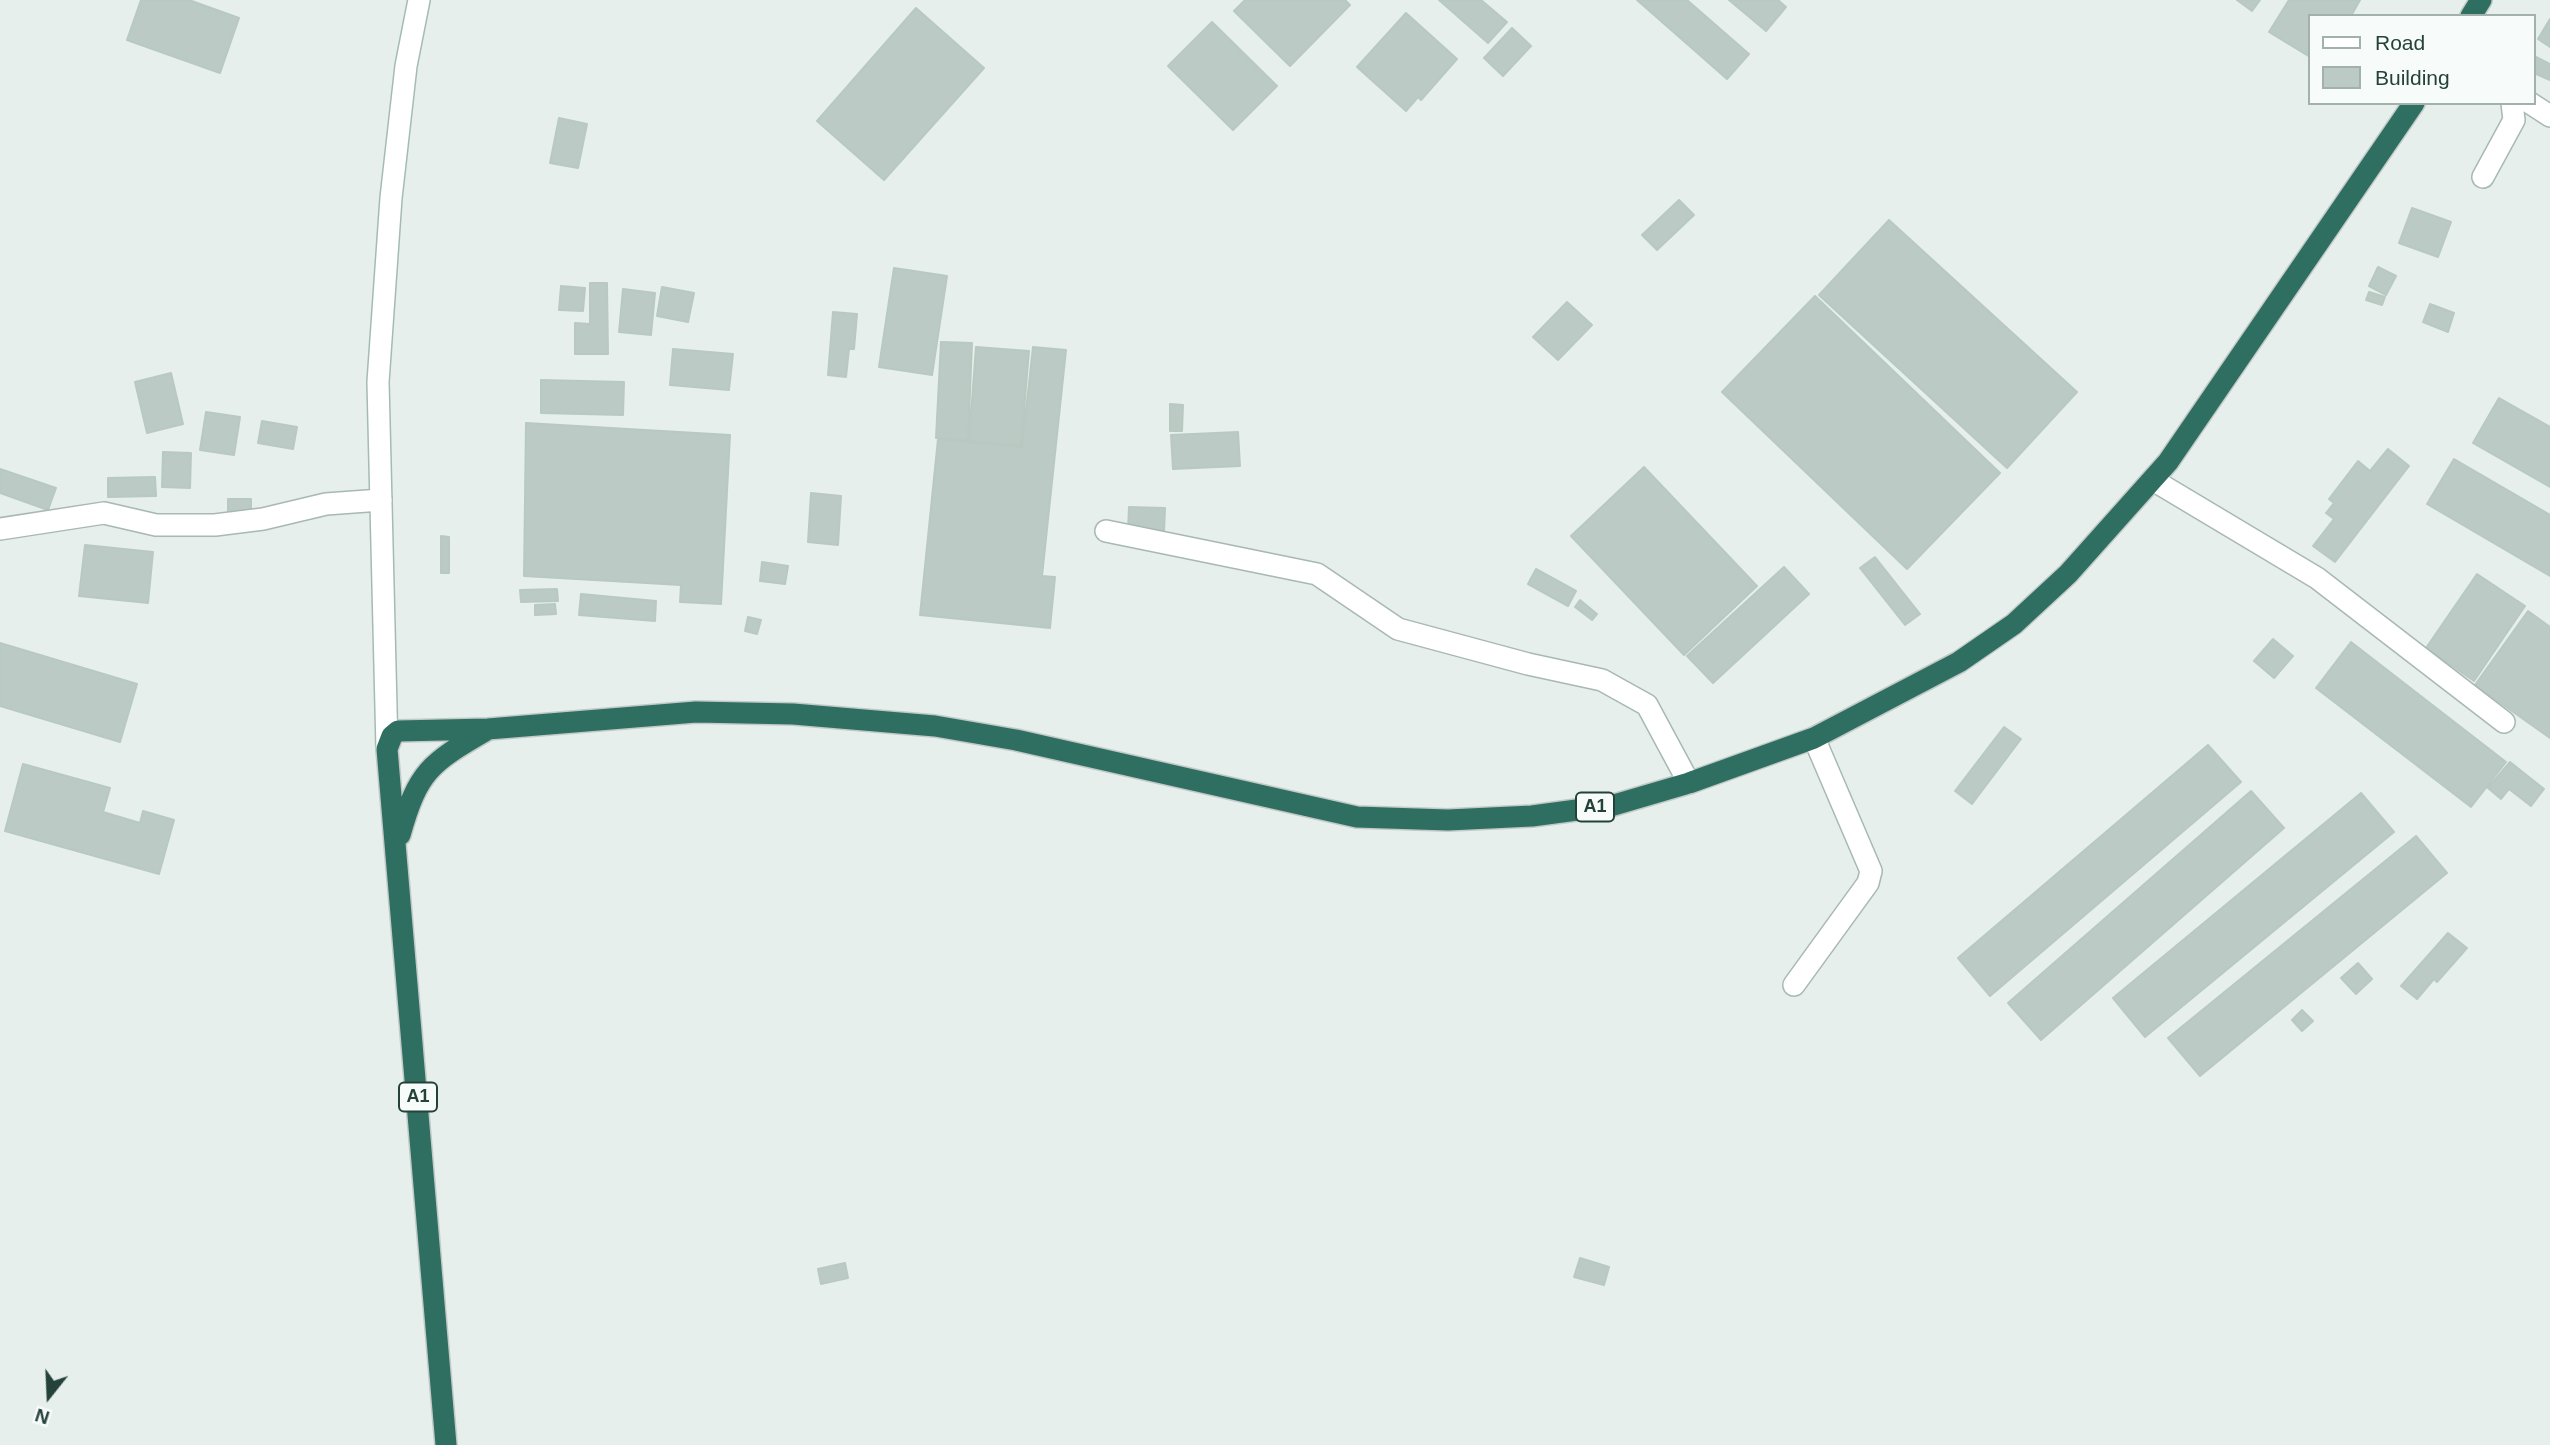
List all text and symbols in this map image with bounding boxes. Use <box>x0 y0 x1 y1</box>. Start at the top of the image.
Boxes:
legend <box>2308 14 2536 105</box>
text: Road <box>2375 31 2425 54</box>
text: Building <box>2375 66 2450 89</box>
road number: A1 <box>1576 792 1614 822</box>
road number: A1 <box>399 1082 437 1112</box>
north arrow <box>14 1361 84 1431</box>
text: N <box>33 1404 52 1429</box>

